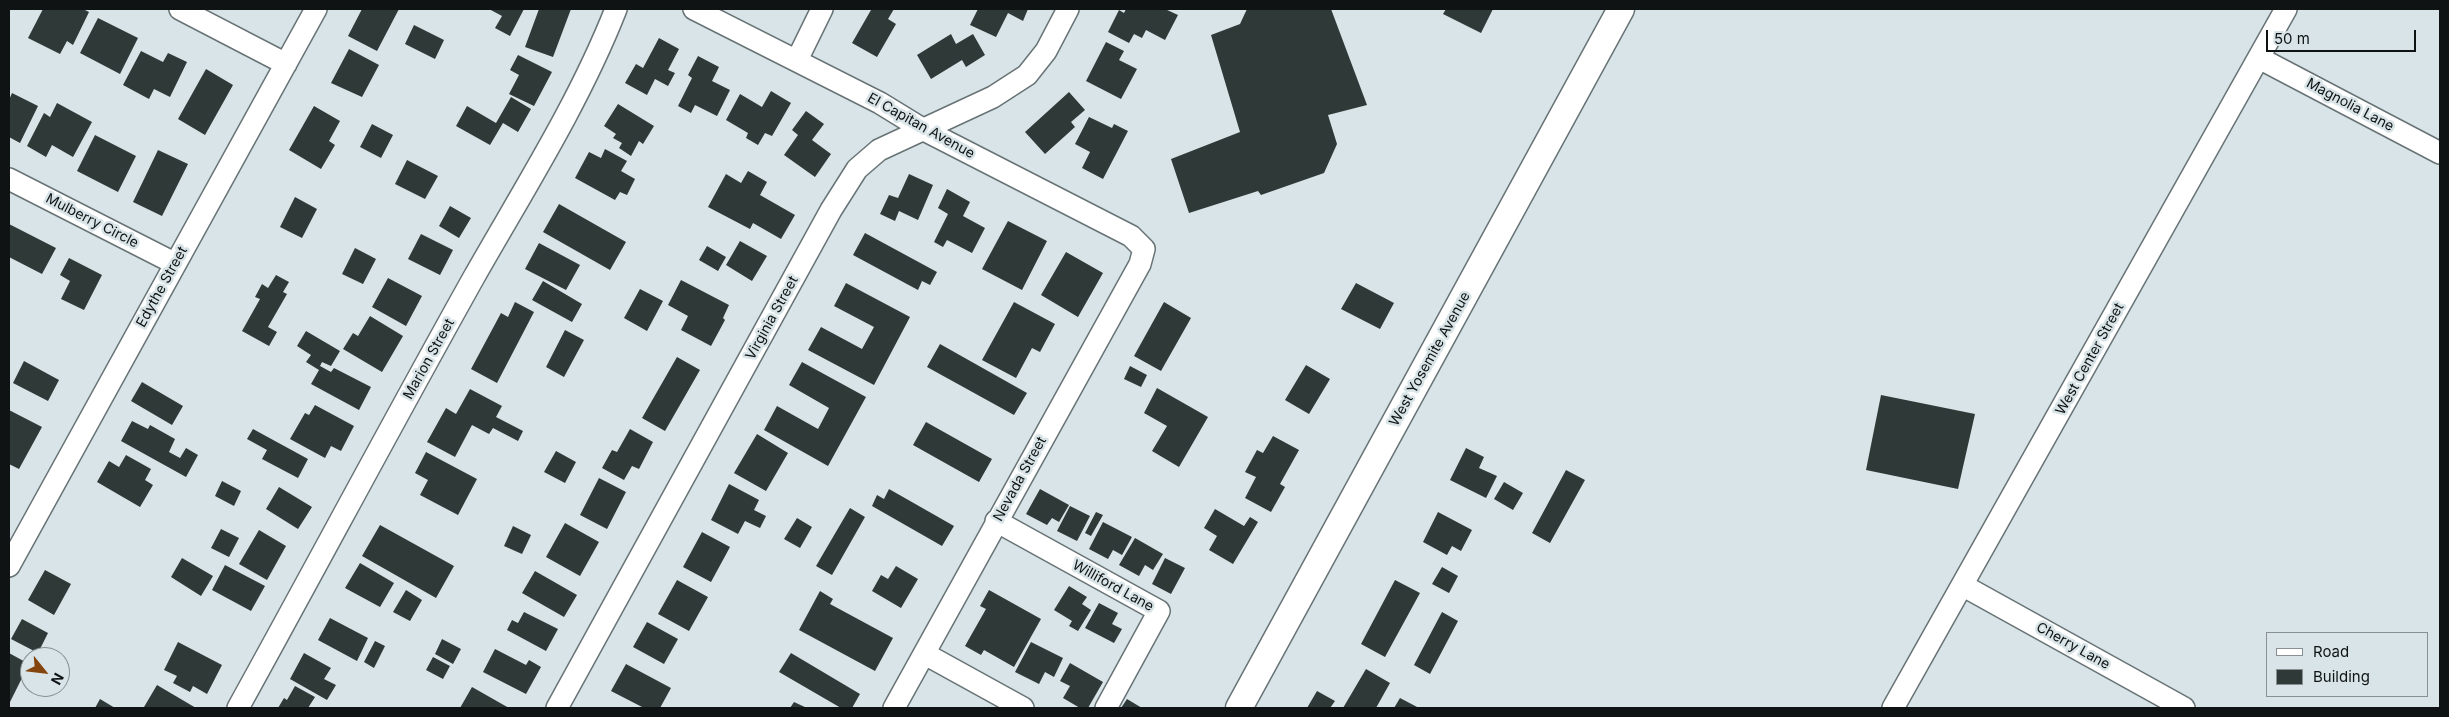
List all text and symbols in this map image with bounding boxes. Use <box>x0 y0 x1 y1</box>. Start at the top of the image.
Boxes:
scale bar <box>2269 20 2419 52</box>
text: 50 m <box>2274 29 2310 48</box>
street label: Magnolia Lane <box>2303 75 2397 135</box>
street label: El Capitan Avenue <box>865 90 977 162</box>
street label: Mulberry Circle <box>43 190 141 252</box>
street label: Edythe Street <box>133 244 191 330</box>
street label: Virginia Street <box>742 273 802 363</box>
street label: West Yosemite Avenue <box>1386 289 1474 429</box>
street label: West Center Street <box>2052 300 2128 418</box>
street label: Marion Street <box>400 316 458 402</box>
street label: Nevada Street <box>990 434 1050 524</box>
street label: Williford Lane <box>1069 557 1157 615</box>
street label: Cherry Lane <box>2033 619 2113 673</box>
legend <box>2266 632 2429 697</box>
text: Road <box>2313 642 2349 661</box>
north arrow <box>20 647 70 697</box>
text: Building <box>2313 667 2370 686</box>
text: N <box>48 670 68 688</box>

